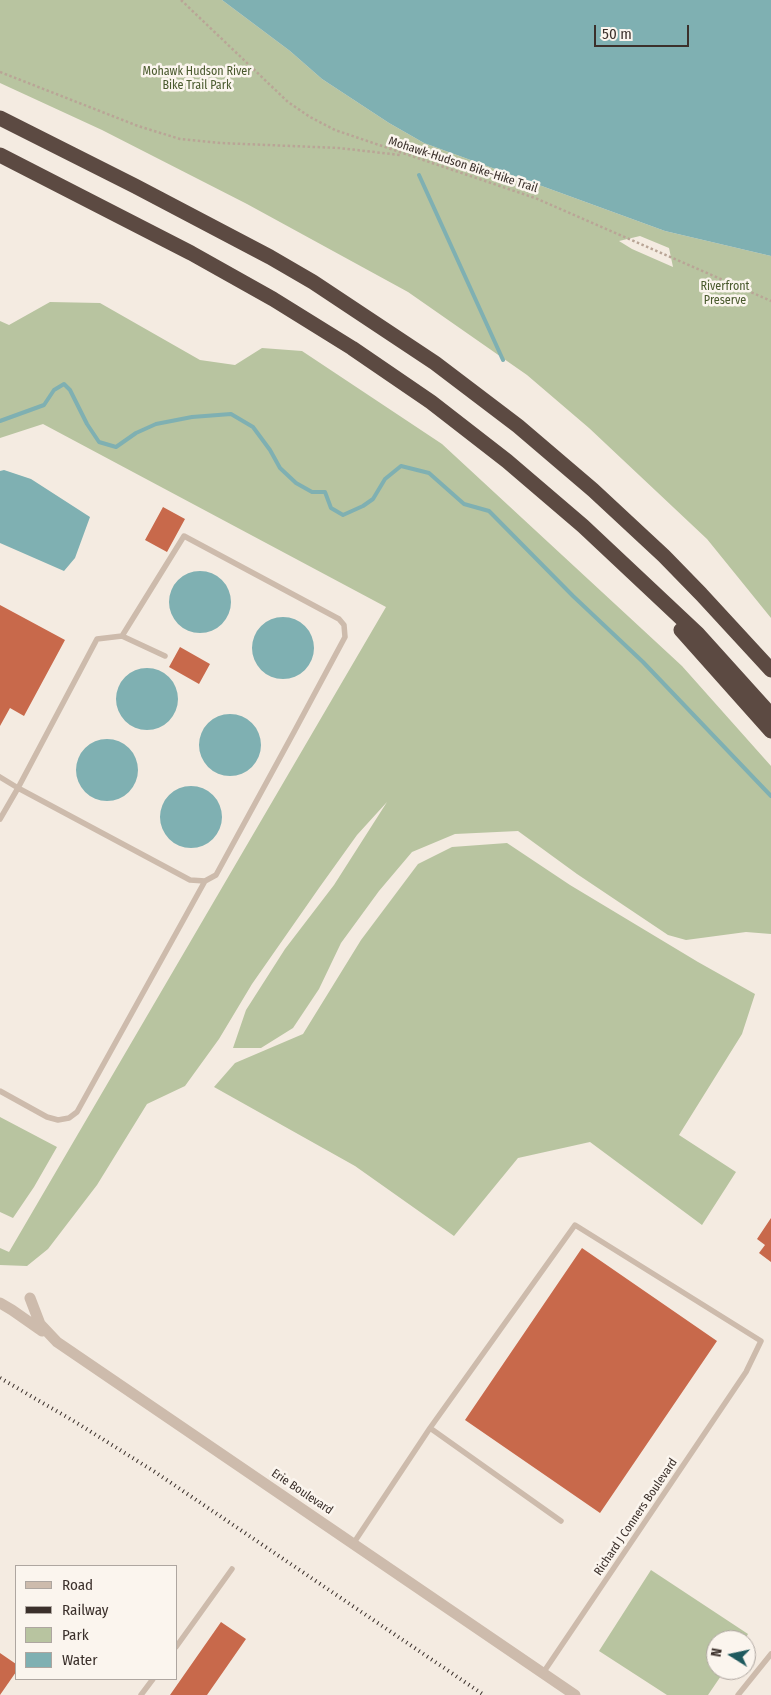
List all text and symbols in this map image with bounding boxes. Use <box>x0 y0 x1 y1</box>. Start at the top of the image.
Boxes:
scale bar <box>596 15 691 47</box>
text: 50 m <box>602 25 632 43</box>
park label: Mohawk Hudson River Bike Trail Park <box>143 65 251 93</box>
street label: Mohawk-Hudson Bike-Hike Trail <box>387 134 539 196</box>
park label: Riverfront Preserve <box>700 280 750 308</box>
street label: Richard J Conners Boulevard <box>591 1456 681 1578</box>
street label: Erie Boulevard <box>269 1466 335 1518</box>
legend <box>15 1565 178 1680</box>
text: Road <box>62 1576 93 1594</box>
text: Railway <box>62 1601 109 1619</box>
text: Park <box>62 1626 89 1644</box>
north arrow <box>706 1630 756 1680</box>
text: N <box>708 1647 726 1658</box>
text: Water <box>62 1651 97 1669</box>

